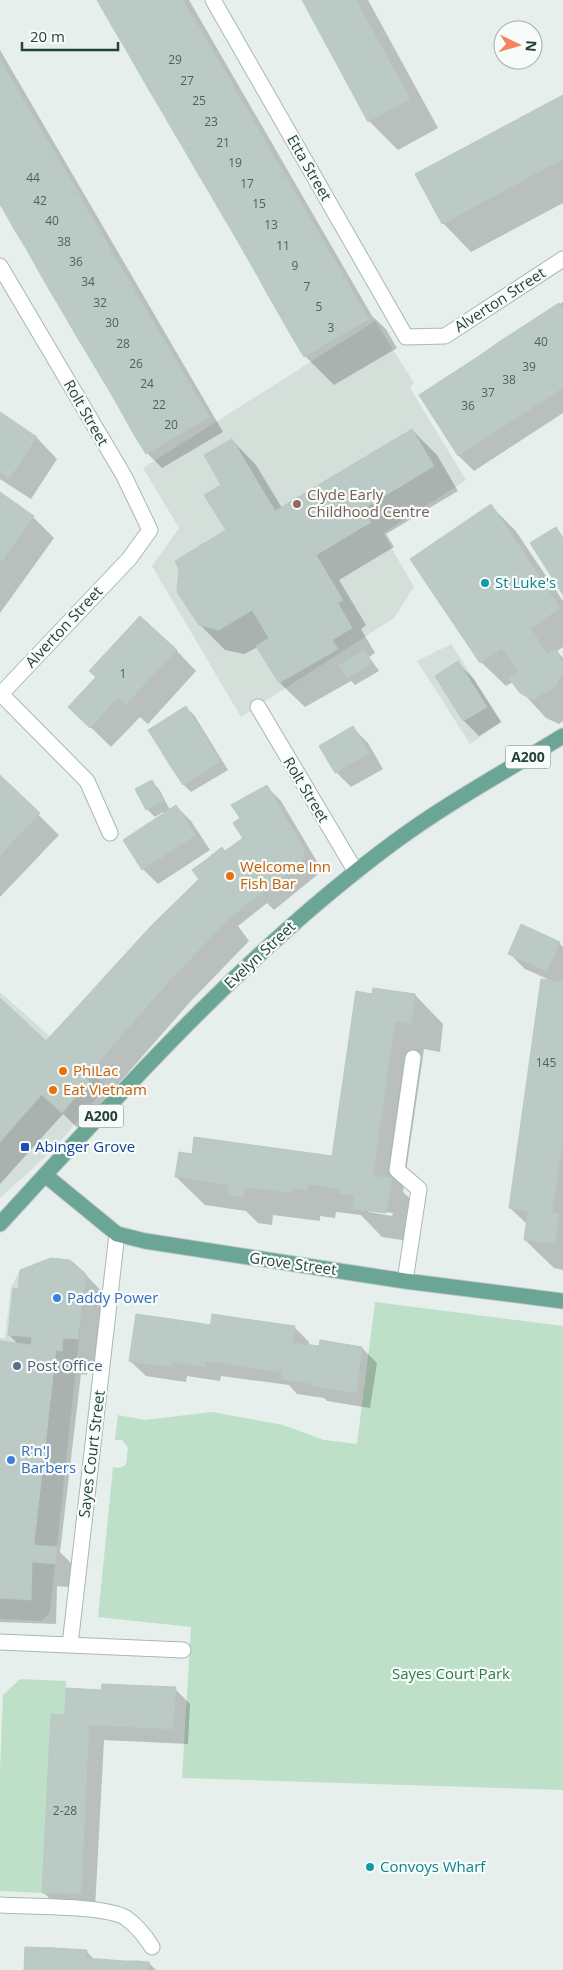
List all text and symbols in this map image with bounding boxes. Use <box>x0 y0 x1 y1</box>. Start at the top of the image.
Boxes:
scale bar <box>22 20 119 52</box>
north arrow <box>493 20 543 70</box>
text: 20 m <box>30 26 65 46</box>
text: N <box>521 40 541 53</box>
house number: 29 <box>168 51 182 68</box>
house number: 27 <box>180 72 194 89</box>
house number: 25 <box>192 92 206 109</box>
house number: 23 <box>204 113 218 130</box>
street label: Etta Street <box>283 131 337 204</box>
house number: 21 <box>216 134 230 151</box>
house number: 19 <box>228 154 242 171</box>
house number: 44 <box>26 169 40 186</box>
house number: 17 <box>240 175 254 192</box>
house number: 42 <box>33 192 47 209</box>
house number: 15 <box>252 195 266 212</box>
house number: 40 <box>45 212 59 229</box>
house number: 13 <box>264 216 278 233</box>
house number: 38 <box>57 233 71 250</box>
house number: 11 <box>276 237 290 254</box>
house number: 36 <box>69 253 83 270</box>
house number: 9 <box>292 257 299 274</box>
street label: Alverton Street <box>450 262 549 336</box>
house number: 34 <box>81 273 95 290</box>
house number: 7 <box>304 278 311 295</box>
house number: 32 <box>93 294 107 311</box>
house number: 5 <box>316 298 323 315</box>
house number: 30 <box>105 314 119 331</box>
house number: 3 <box>328 319 335 336</box>
house number: 40 <box>534 333 548 350</box>
house number: 28 <box>116 335 130 352</box>
house number: 26 <box>129 355 143 372</box>
house number: 39 <box>522 358 536 375</box>
house number: 38 <box>502 371 516 388</box>
house number: 24 <box>140 375 154 392</box>
street label: Rolt Street <box>60 376 114 449</box>
house number: 37 <box>481 384 495 401</box>
house number: 22 <box>152 396 166 413</box>
house number: 36 <box>461 397 475 414</box>
house number: 20 <box>164 416 178 433</box>
place label: Clyde Early Childhood Centre <box>307 484 430 521</box>
marker: Clyde Early Childhood Centre <box>291 498 303 510</box>
place label: St Luke's <box>495 572 556 592</box>
marker: St Luke's <box>479 577 491 589</box>
street label: Alverton Street <box>20 581 106 671</box>
house number: 1 <box>120 665 126 682</box>
road number: A200 <box>506 746 550 769</box>
street label: Rolt Street <box>279 753 334 826</box>
place label: Welcome Inn Fish Bar <box>240 856 331 893</box>
marker: Welcome Inn Fish Bar <box>224 870 236 882</box>
street label: Evelyn Street <box>219 916 299 992</box>
house number: 145 <box>536 1054 556 1071</box>
place label: PhiLac <box>73 1060 118 1080</box>
marker: PhiLac <box>57 1065 69 1077</box>
place label: Eat Vietnam <box>63 1079 147 1099</box>
marker: Eat Vietnam <box>47 1084 59 1096</box>
road number: A200 <box>78 1104 124 1128</box>
place label: Abinger Grove <box>35 1136 135 1156</box>
marker: Abinger Grove <box>19 1141 31 1153</box>
street label: Grove Street <box>248 1247 338 1279</box>
place label: Paddy Power <box>67 1287 158 1307</box>
marker: Paddy Power <box>51 1292 63 1304</box>
place label: Post Office <box>27 1355 103 1375</box>
marker: Post Office <box>11 1360 23 1372</box>
street label: Sayes Court Street <box>73 1389 109 1519</box>
place label: R'n'J Barbers <box>21 1440 76 1477</box>
marker: R'n'J Barbers <box>5 1454 17 1466</box>
park label: Sayes Court Park <box>392 1663 510 1683</box>
house number: 2-28 <box>53 1802 77 1819</box>
place label: Convoys Wharf <box>380 1856 486 1876</box>
marker: Convoys Wharf <box>364 1861 376 1873</box>

